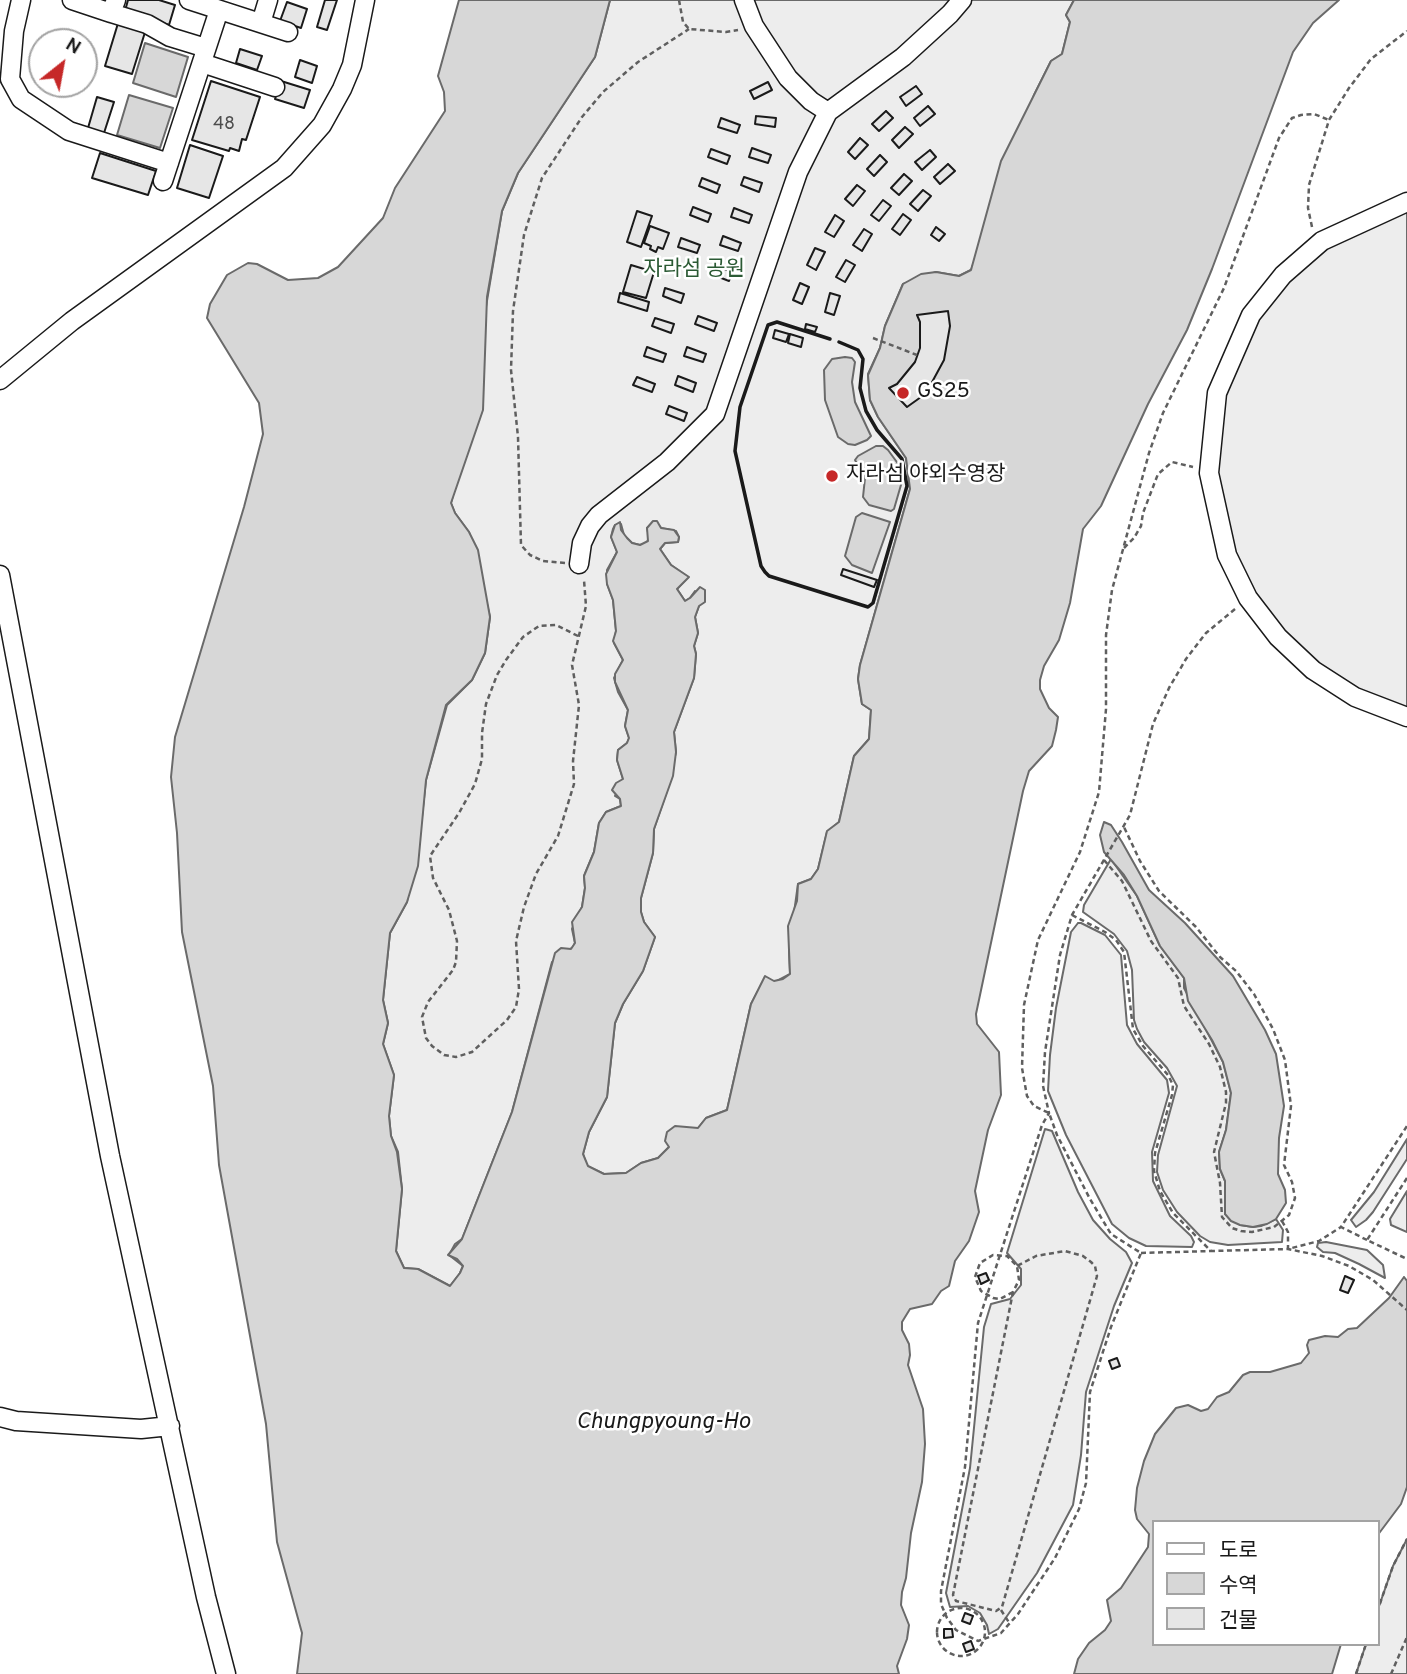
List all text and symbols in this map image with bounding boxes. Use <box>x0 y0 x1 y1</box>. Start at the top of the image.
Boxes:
north arrow <box>28 28 98 98</box>
text: N <box>61 33 85 61</box>
house number: 48 <box>213 114 235 136</box>
park label: 자라섬 공원 <box>643 258 745 284</box>
place label: GS25 <box>917 380 970 406</box>
marker: GS25 <box>895 385 911 401</box>
place label: 자라섬 야외수영장 <box>846 463 1005 489</box>
marker: 자라섬 야외수영장 <box>824 468 840 484</box>
water label: Chungpyoung-Ho <box>576 1409 750 1437</box>
legend <box>1152 1520 1379 1646</box>
text: 도로 <box>1219 1538 1258 1565</box>
text: 수역 <box>1219 1573 1258 1600</box>
text: 건물 <box>1219 1608 1258 1635</box>

